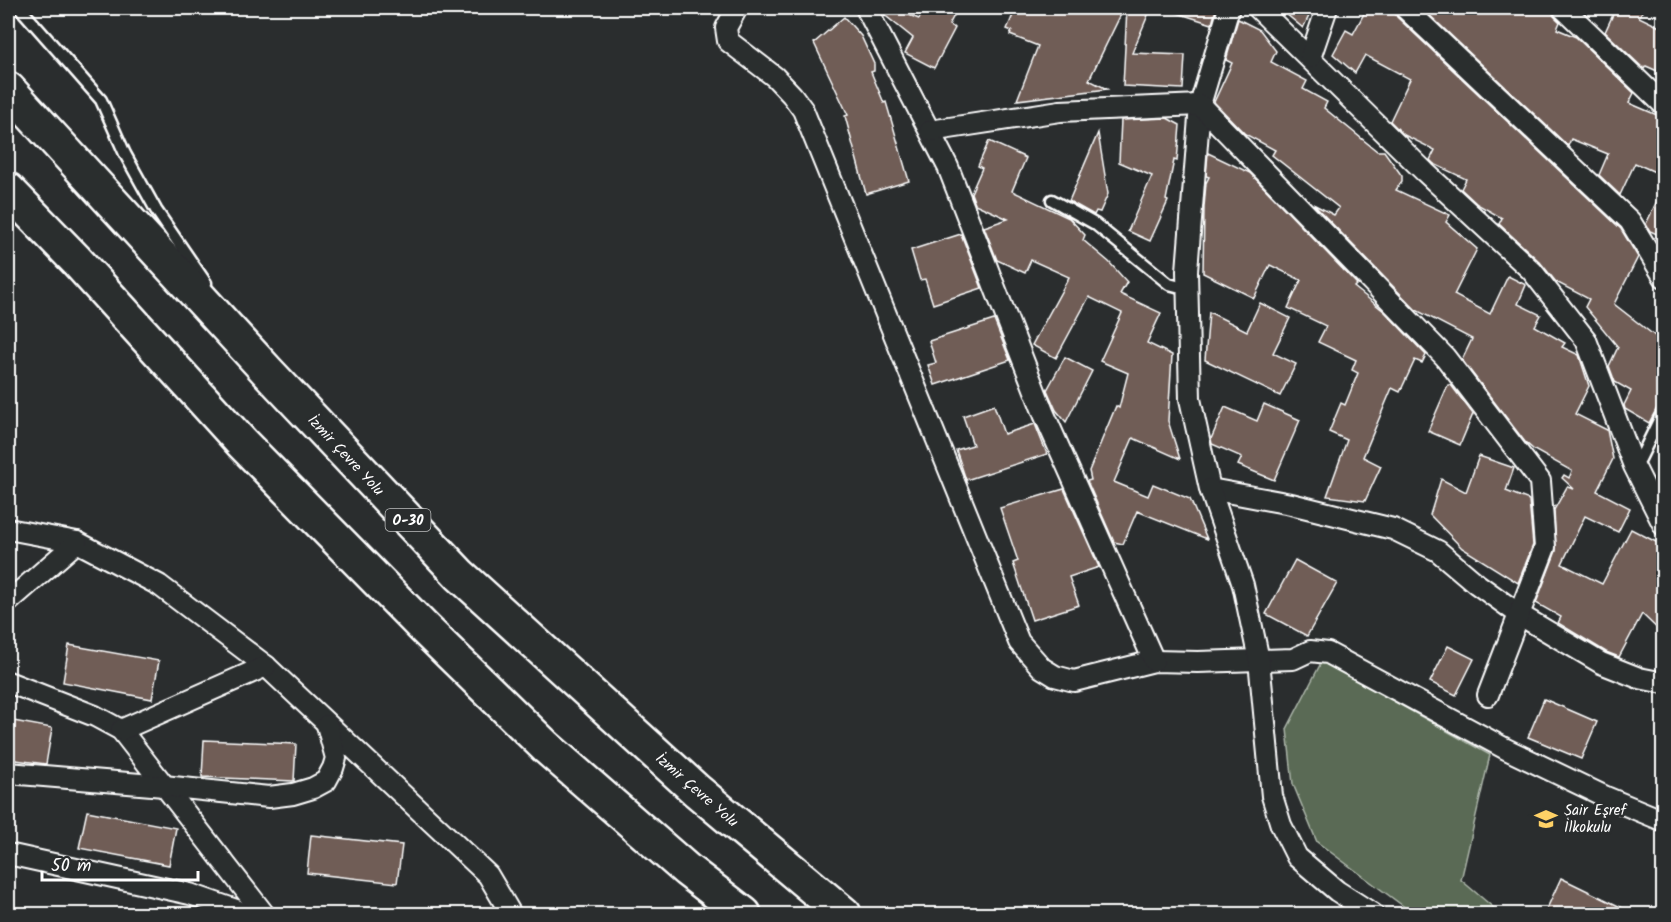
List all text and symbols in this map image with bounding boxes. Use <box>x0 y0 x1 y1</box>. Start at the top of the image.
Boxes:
street label: İzmir Çevre Yolu <box>301 410 389 502</box>
road number: O-30 <box>386 509 430 531</box>
street label: İzmir Çevre Yolu <box>649 748 743 834</box>
place label: Şair Eşref İlkokulu <box>1564 799 1628 840</box>
school or university icon: Şair Eşref İlkokulu <box>1533 806 1559 832</box>
scale bar <box>42 844 198 882</box>
text: 50 m <box>51 852 91 881</box>

